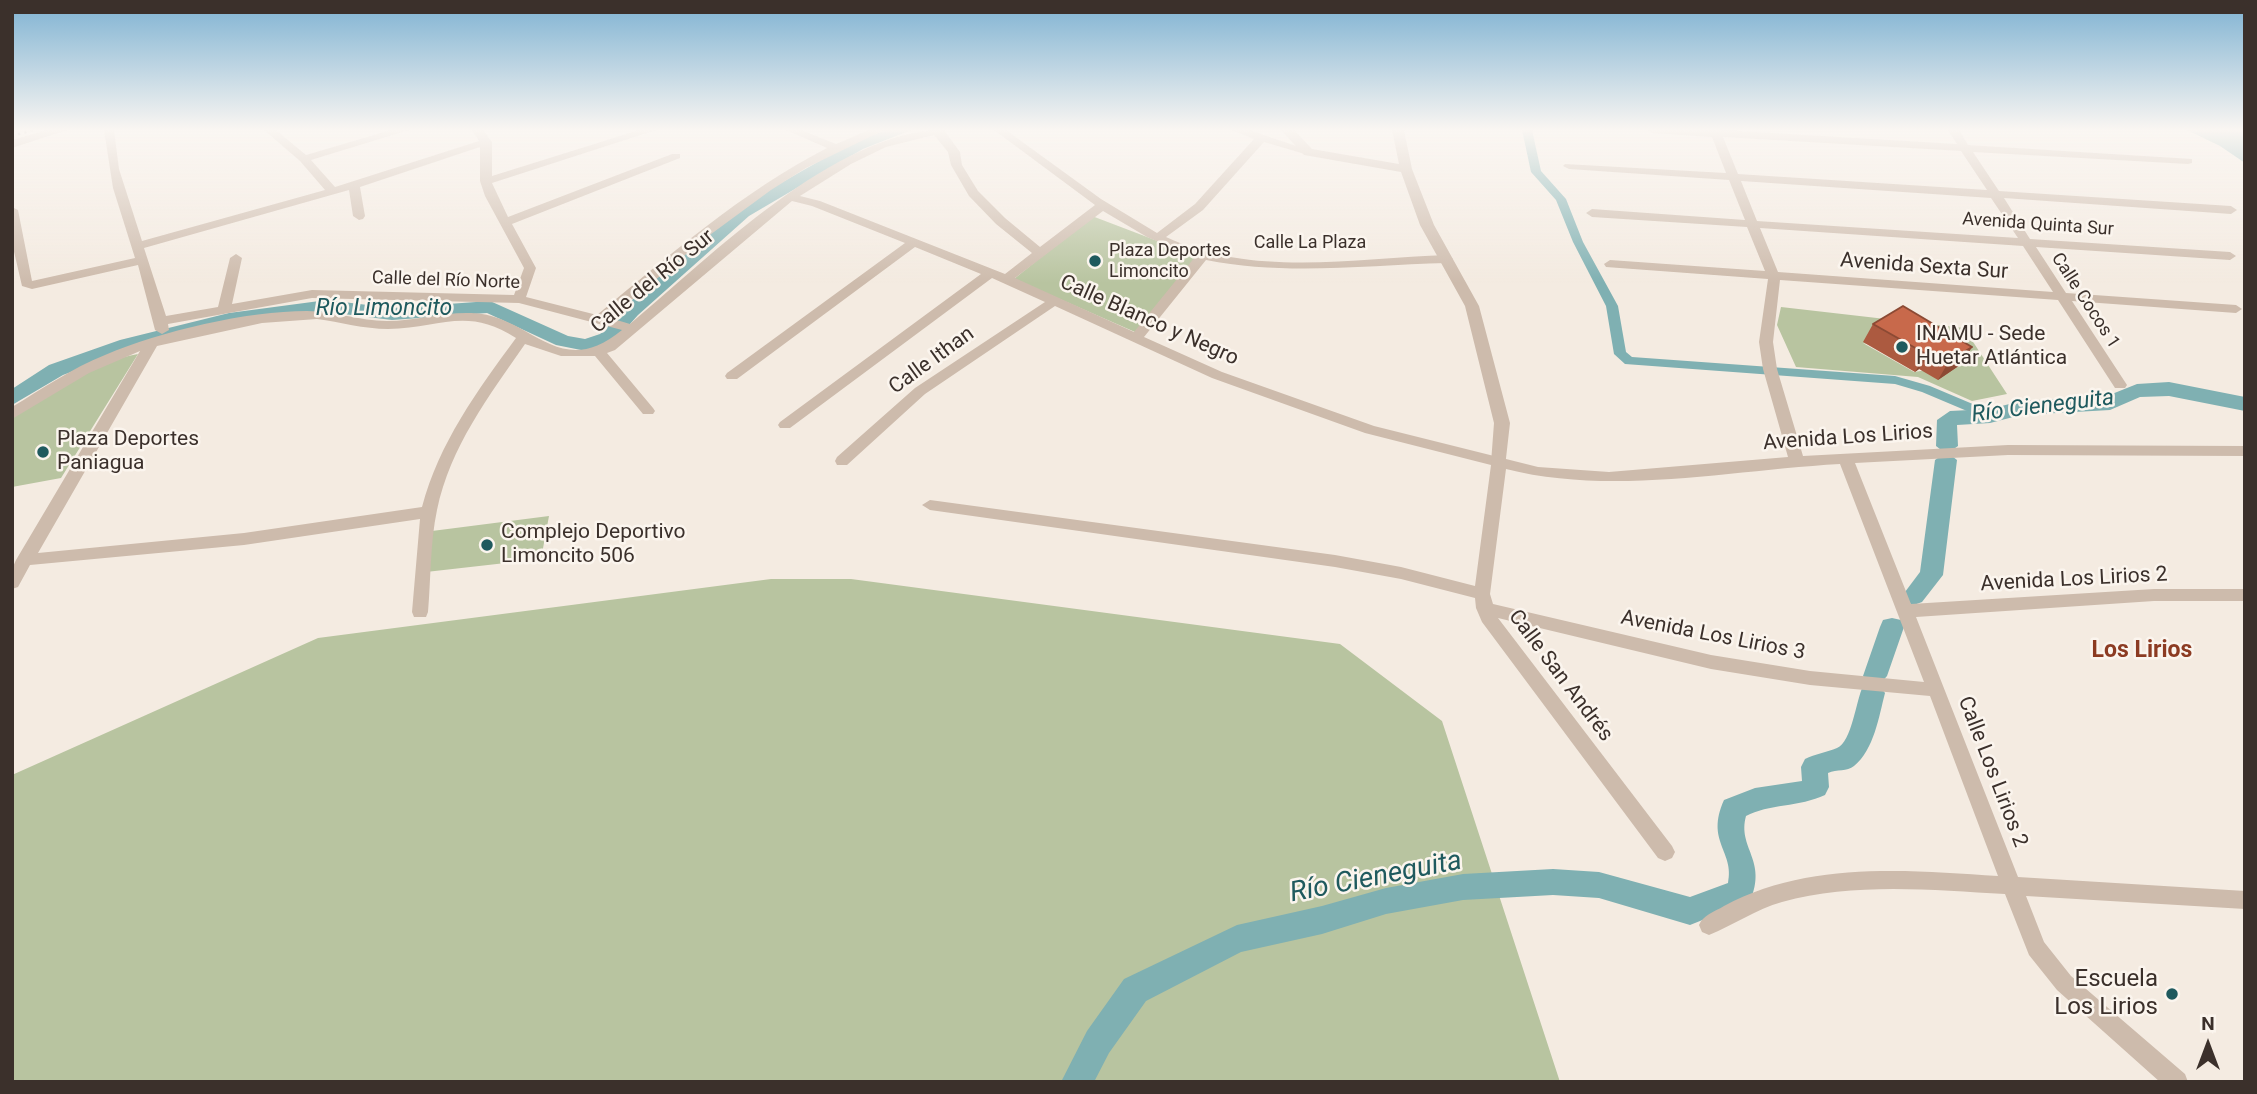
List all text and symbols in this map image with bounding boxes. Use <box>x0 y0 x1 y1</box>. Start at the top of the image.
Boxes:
street label: Avenida Quinta Sur <box>1962 209 2114 241</box>
street label: Calle del Río Sur <box>586 225 720 339</box>
street label: Calle La Plaza <box>1254 232 1366 254</box>
place label: Plaza Deportes Limoncito <box>1109 240 1231 282</box>
street label: Avenida Sexta Sur <box>1839 249 2009 285</box>
street label: Calle Cocos 1 <box>2046 249 2124 353</box>
marker: Plaza Deportes Limoncito <box>1087 253 1103 269</box>
street label: Calle del Río Norte <box>372 268 520 294</box>
street label: Calle Blanco y Negro <box>1056 270 1242 372</box>
water label: Río Limoncito <box>316 295 452 323</box>
street label: Calle Ithan <box>885 322 979 400</box>
place label: INAMU - Sede Huetar Atlántica <box>1916 322 2067 372</box>
marker: INAMU - Sede Huetar Atlántica <box>1894 339 1910 355</box>
water label: Río Cieneguita <box>1970 385 2116 429</box>
street label: Avenida Los Lirios <box>1762 419 1934 457</box>
place label: Plaza Deportes Paniagua <box>57 427 199 477</box>
marker: Plaza Deportes Paniagua <box>35 444 51 460</box>
place label: Complejo Deportivo Limoncito 506 <box>501 520 686 570</box>
marker: Complejo Deportivo Limoncito 506 <box>479 537 495 553</box>
street label: Avenida Los Lirios 2 <box>1980 563 2168 597</box>
street label: Calle San Andrés <box>1502 605 1618 747</box>
street label: Avenida Los Lirios 3 <box>1619 606 1807 666</box>
district label: Los Lirios <box>2092 637 2192 665</box>
street label: Calle Los Lirios 2 <box>1952 693 2032 851</box>
water label: Río Cieneguita <box>1287 845 1465 911</box>
place label: Escuela Los Lirios <box>2054 966 2158 1022</box>
marker: Escuela Los Lirios <box>2164 986 2180 1002</box>
north arrow <box>2173 1010 2243 1080</box>
text: N <box>2201 1012 2215 1035</box>

